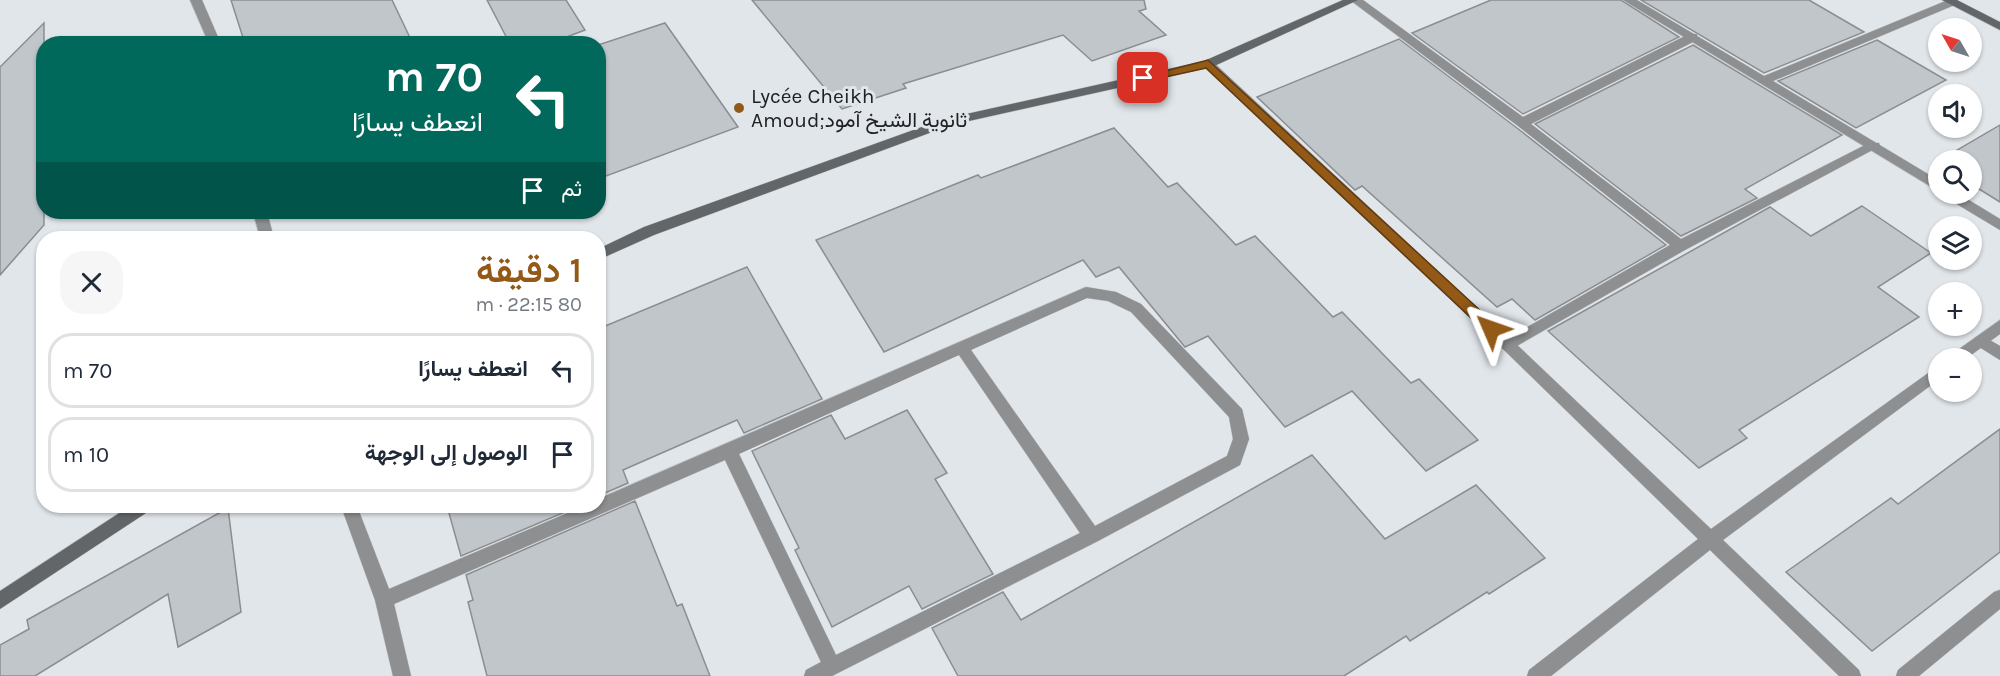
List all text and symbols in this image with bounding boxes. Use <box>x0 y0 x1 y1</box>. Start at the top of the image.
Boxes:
north arrow <box>1928 18 1982 72</box>
map controls <box>1928 18 1982 402</box>
text: 70 m <box>385 52 483 102</box>
pin <box>1117 52 1168 103</box>
icon: left <box>504 60 582 138</box>
icon: arrive <box>1126 61 1159 94</box>
place label: Lycée Cheikh Amoud;ثانوية الشيخ آمود <box>751 84 967 134</box>
button: sound <box>1928 84 1982 138</box>
marker: Lycée Cheikh Amoud;ثانوية الشيخ آمود <box>732 101 746 115</box>
text: انعطف يسارًا <box>352 106 483 138</box>
button: search <box>1928 150 1982 204</box>
icon: arrive <box>516 174 549 207</box>
text: ثم <box>561 176 582 202</box>
button: layers <box>1928 216 1982 270</box>
text: 1 دقيقة <box>476 249 582 291</box>
button: close <box>60 251 123 314</box>
button: + <box>1928 282 1982 336</box>
text: 80 m · 22:15 <box>476 293 582 316</box>
position arrow <box>1459 297 1523 361</box>
button: − <box>1928 348 1982 402</box>
icon: left <box>546 354 579 387</box>
text: انعطف يسارًا <box>418 356 528 382</box>
text: 70 m <box>63 358 112 384</box>
icon: arrive <box>546 438 579 471</box>
text: الوصول إلى الوجهة <box>365 440 528 466</box>
text: 10 m <box>63 442 109 468</box>

